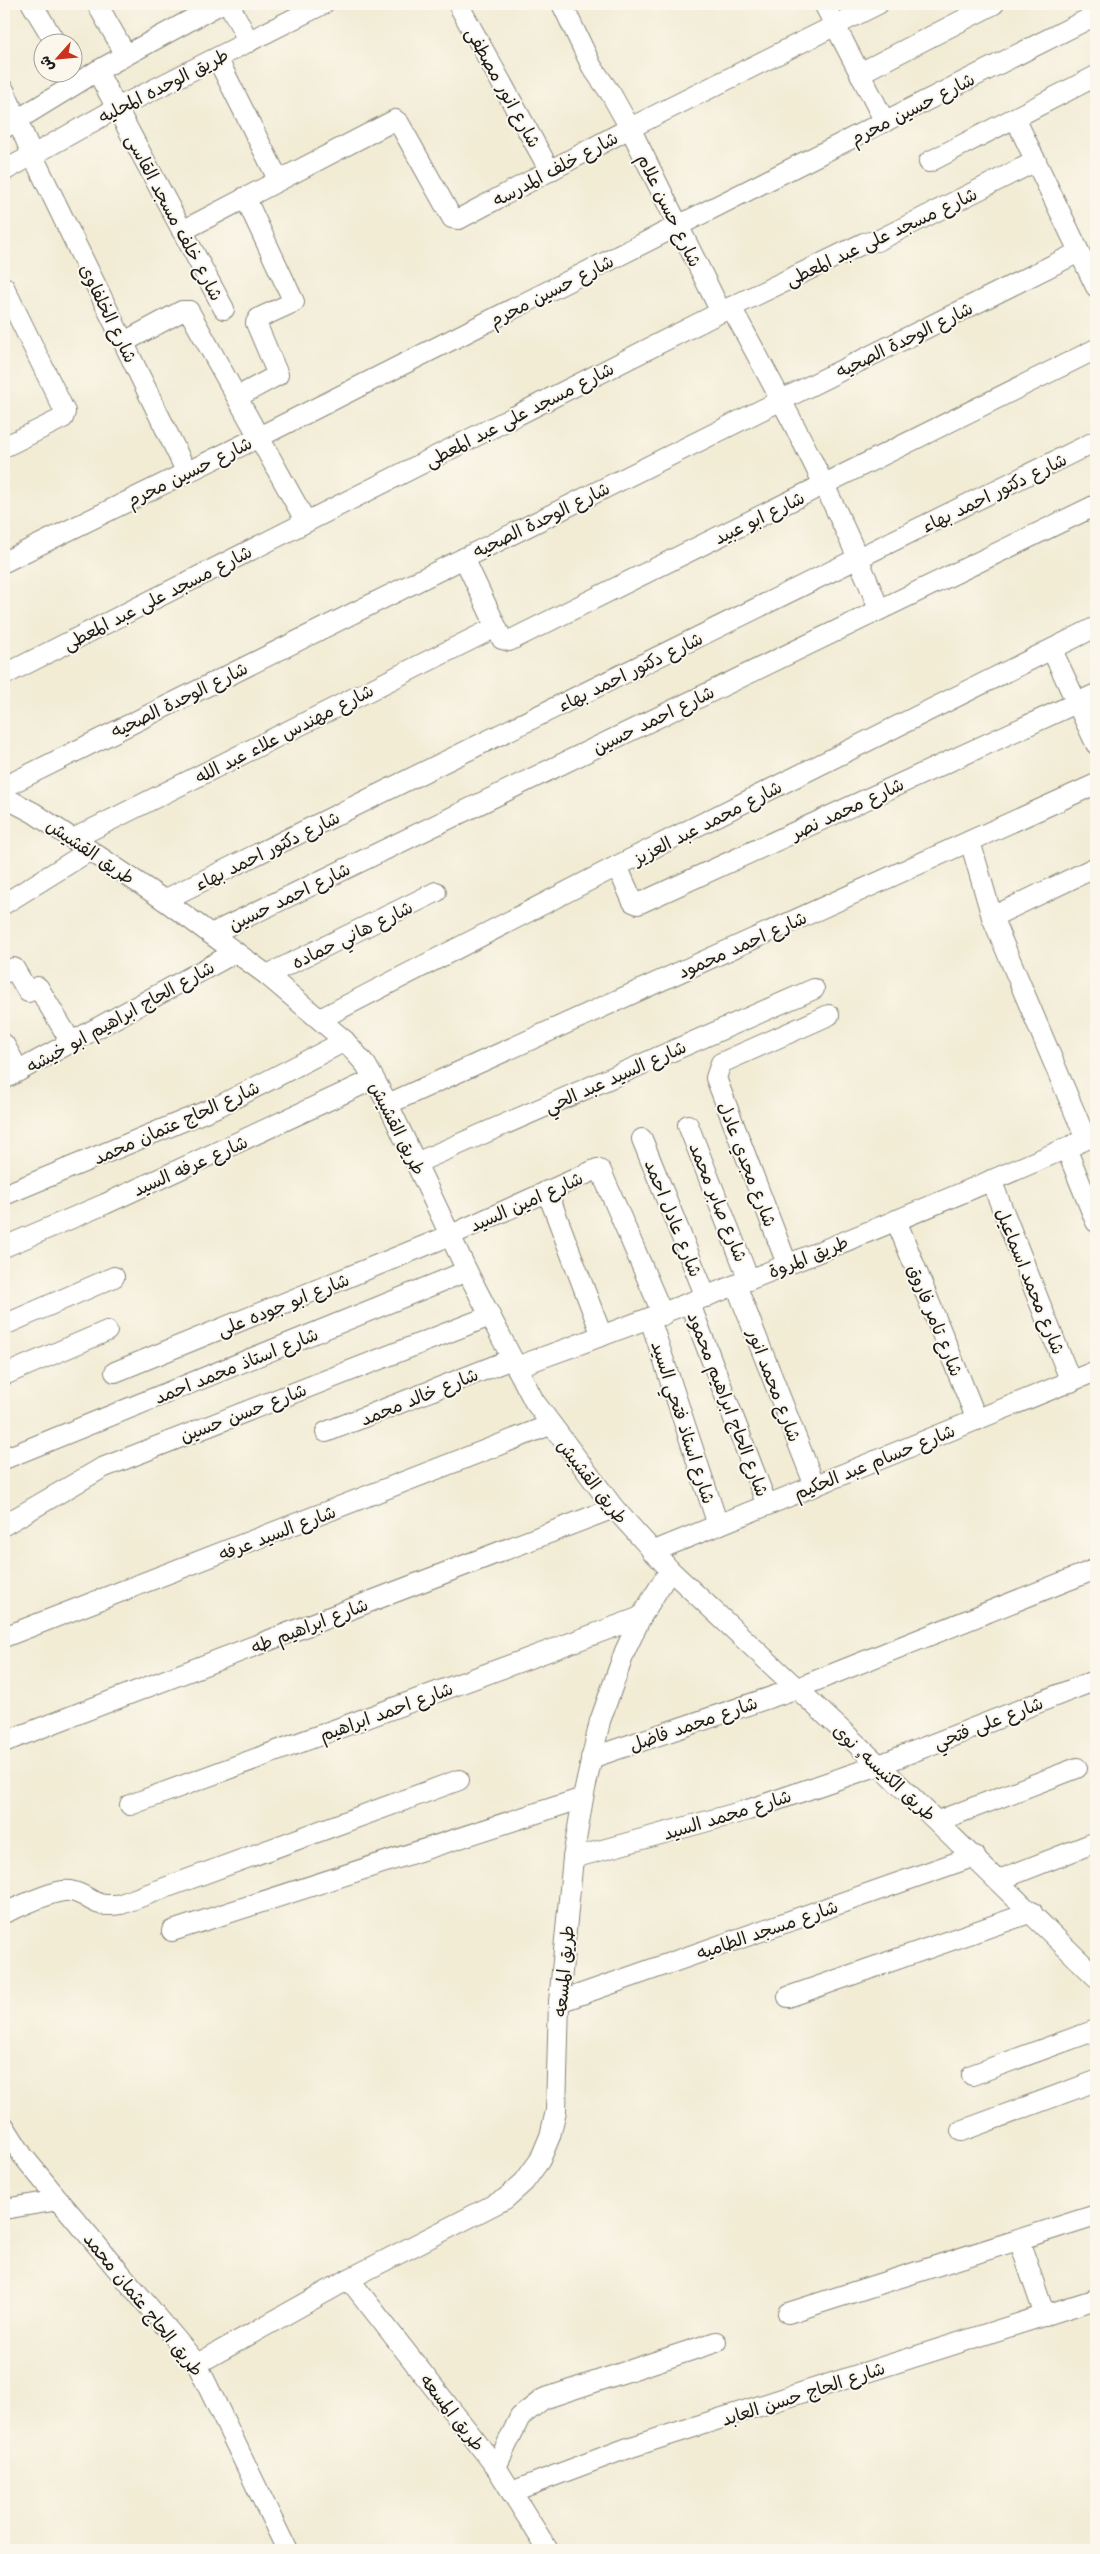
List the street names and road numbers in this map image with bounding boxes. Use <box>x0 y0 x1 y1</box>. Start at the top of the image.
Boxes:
street label: شارع انور مصطفى <box>460 23 547 152</box>
street label: طريق الوحده المحليه <box>94 42 233 129</box>
street label: شارع حسين محرم <box>846 66 980 152</box>
street label: شارع خلف المدرسه <box>488 125 622 212</box>
street label: شارع خلف مسجد القاسى <box>120 129 229 305</box>
street label: شارع حسن علام <box>629 149 708 272</box>
street label: شارع مسجد على عبد المعطى <box>781 181 981 292</box>
street label: شارع حسين محرم <box>485 248 619 334</box>
street label: شارع الخلفاوى <box>74 259 143 367</box>
street label: شارع الوحدة الصحيه <box>831 295 977 383</box>
street label: شارع مسجد على عبد المعطى <box>420 356 618 473</box>
street label: شارع حسين محرم <box>122 430 257 515</box>
street label: شارع دكتور احمد بهاء <box>917 446 1071 538</box>
street label: شارع الوحدة الصحيه <box>468 475 614 563</box>
street label: شارع ابو عبيد <box>710 485 809 550</box>
street label: شارع مسجد على عبد المعطى <box>58 539 256 656</box>
street label: شارع دكتور احمد بهاء <box>553 625 707 717</box>
street label: شارع الوحدة الصحيه <box>106 655 252 743</box>
street label: شارع مهندس علاء عبد الله <box>191 678 378 789</box>
street label: شارع احمد حسين <box>588 679 718 760</box>
street label: شارع محمد نصر <box>785 771 908 847</box>
street label: شارع محمد عبد العزيز <box>627 774 786 872</box>
street label: شارع دكتور احمد بهاء <box>190 804 344 896</box>
street label: طريق القشيش <box>42 813 140 889</box>
street label: شارع احمد حسين <box>224 856 354 937</box>
street label: شارع هاني حماده <box>287 894 419 978</box>
street label: شارع احمد محمود <box>674 905 811 984</box>
street label: شارع الحاج ابراهيم ابو خيشه <box>22 954 220 1080</box>
street label: شارع السيد عبد الحي <box>540 1034 692 1123</box>
street label: شارع الحاج عتمان محمد <box>89 1074 263 1170</box>
street label: طريق القشيش <box>364 1077 432 1179</box>
street label: شارع مجدي عادل <box>711 1098 783 1231</box>
street label: شارع عرفه السيد <box>129 1129 252 1202</box>
street label: شارع صابر محمد <box>683 1139 754 1266</box>
street label: شارع عادل احمد <box>639 1156 708 1281</box>
street label: شارع امين السيد <box>466 1165 587 1238</box>
street label: شارع محمد اسماعيل <box>990 1204 1071 1358</box>
street label: طريق المروة <box>765 1229 851 1283</box>
street label: شارع تامر فاروق <box>902 1260 969 1380</box>
street label: شارع ابو جوده على <box>213 1267 353 1342</box>
street label: شارع الحاج ابراهيم محمود <box>680 1308 775 1501</box>
street label: شارع استاذ محمد احمد <box>150 1321 322 1410</box>
street label: شارع محمد انور <box>741 1324 808 1445</box>
street label: شارع استاذ فتحي السيد <box>642 1338 722 1508</box>
street label: شارع خالد محمد <box>356 1361 482 1432</box>
street label: شارع حسن حسين <box>176 1377 310 1448</box>
street label: شارع حسام عبد الحكيم <box>790 1418 959 1507</box>
street label: طريق القشيش <box>552 1434 634 1528</box>
street label: شارع السيد عرفه <box>215 1499 339 1566</box>
street label: شارع ابراهيم طه <box>247 1592 372 1661</box>
street label: شارع احمد ابراهيم <box>316 1676 457 1749</box>
street label: شارع محمد فاضل <box>625 1690 761 1757</box>
street label: شارع على فتحي <box>930 1690 1048 1759</box>
street label: طريق الكنيسه, نوى <box>828 1718 942 1826</box>
street label: شارع محمد السيد <box>660 1783 794 1846</box>
street label: شارع مسجد الطاميه <box>693 1894 841 1965</box>
street label: طريق المسعه <box>547 1924 579 2018</box>
street label: طريق الحاج عثمان محمد <box>78 2227 210 2382</box>
street label: شارع الحاج حسن العابد <box>718 2355 888 2432</box>
street label: طريق المسعه <box>415 2368 491 2456</box>

